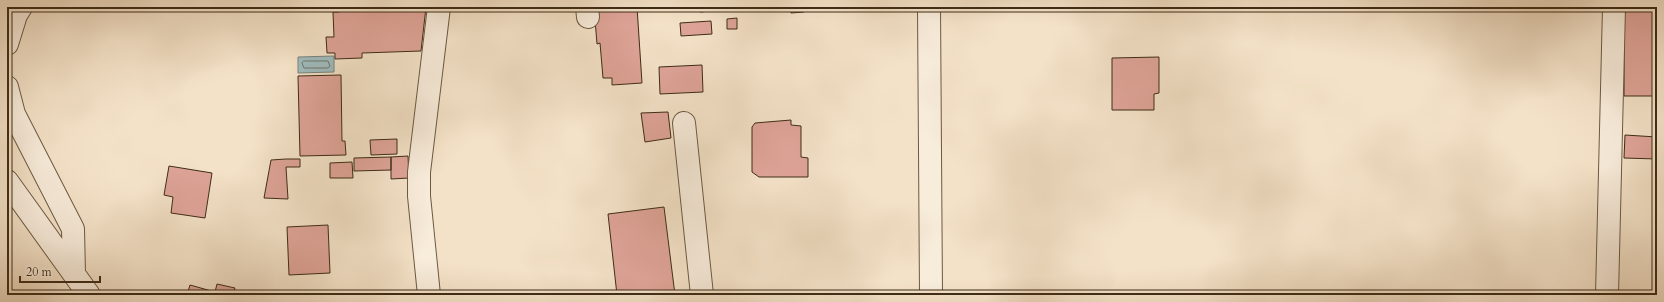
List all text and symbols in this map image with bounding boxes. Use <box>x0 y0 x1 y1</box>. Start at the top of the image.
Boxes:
scale bar <box>20 258 100 284</box>
text: 20 m <box>26 264 53 280</box>

